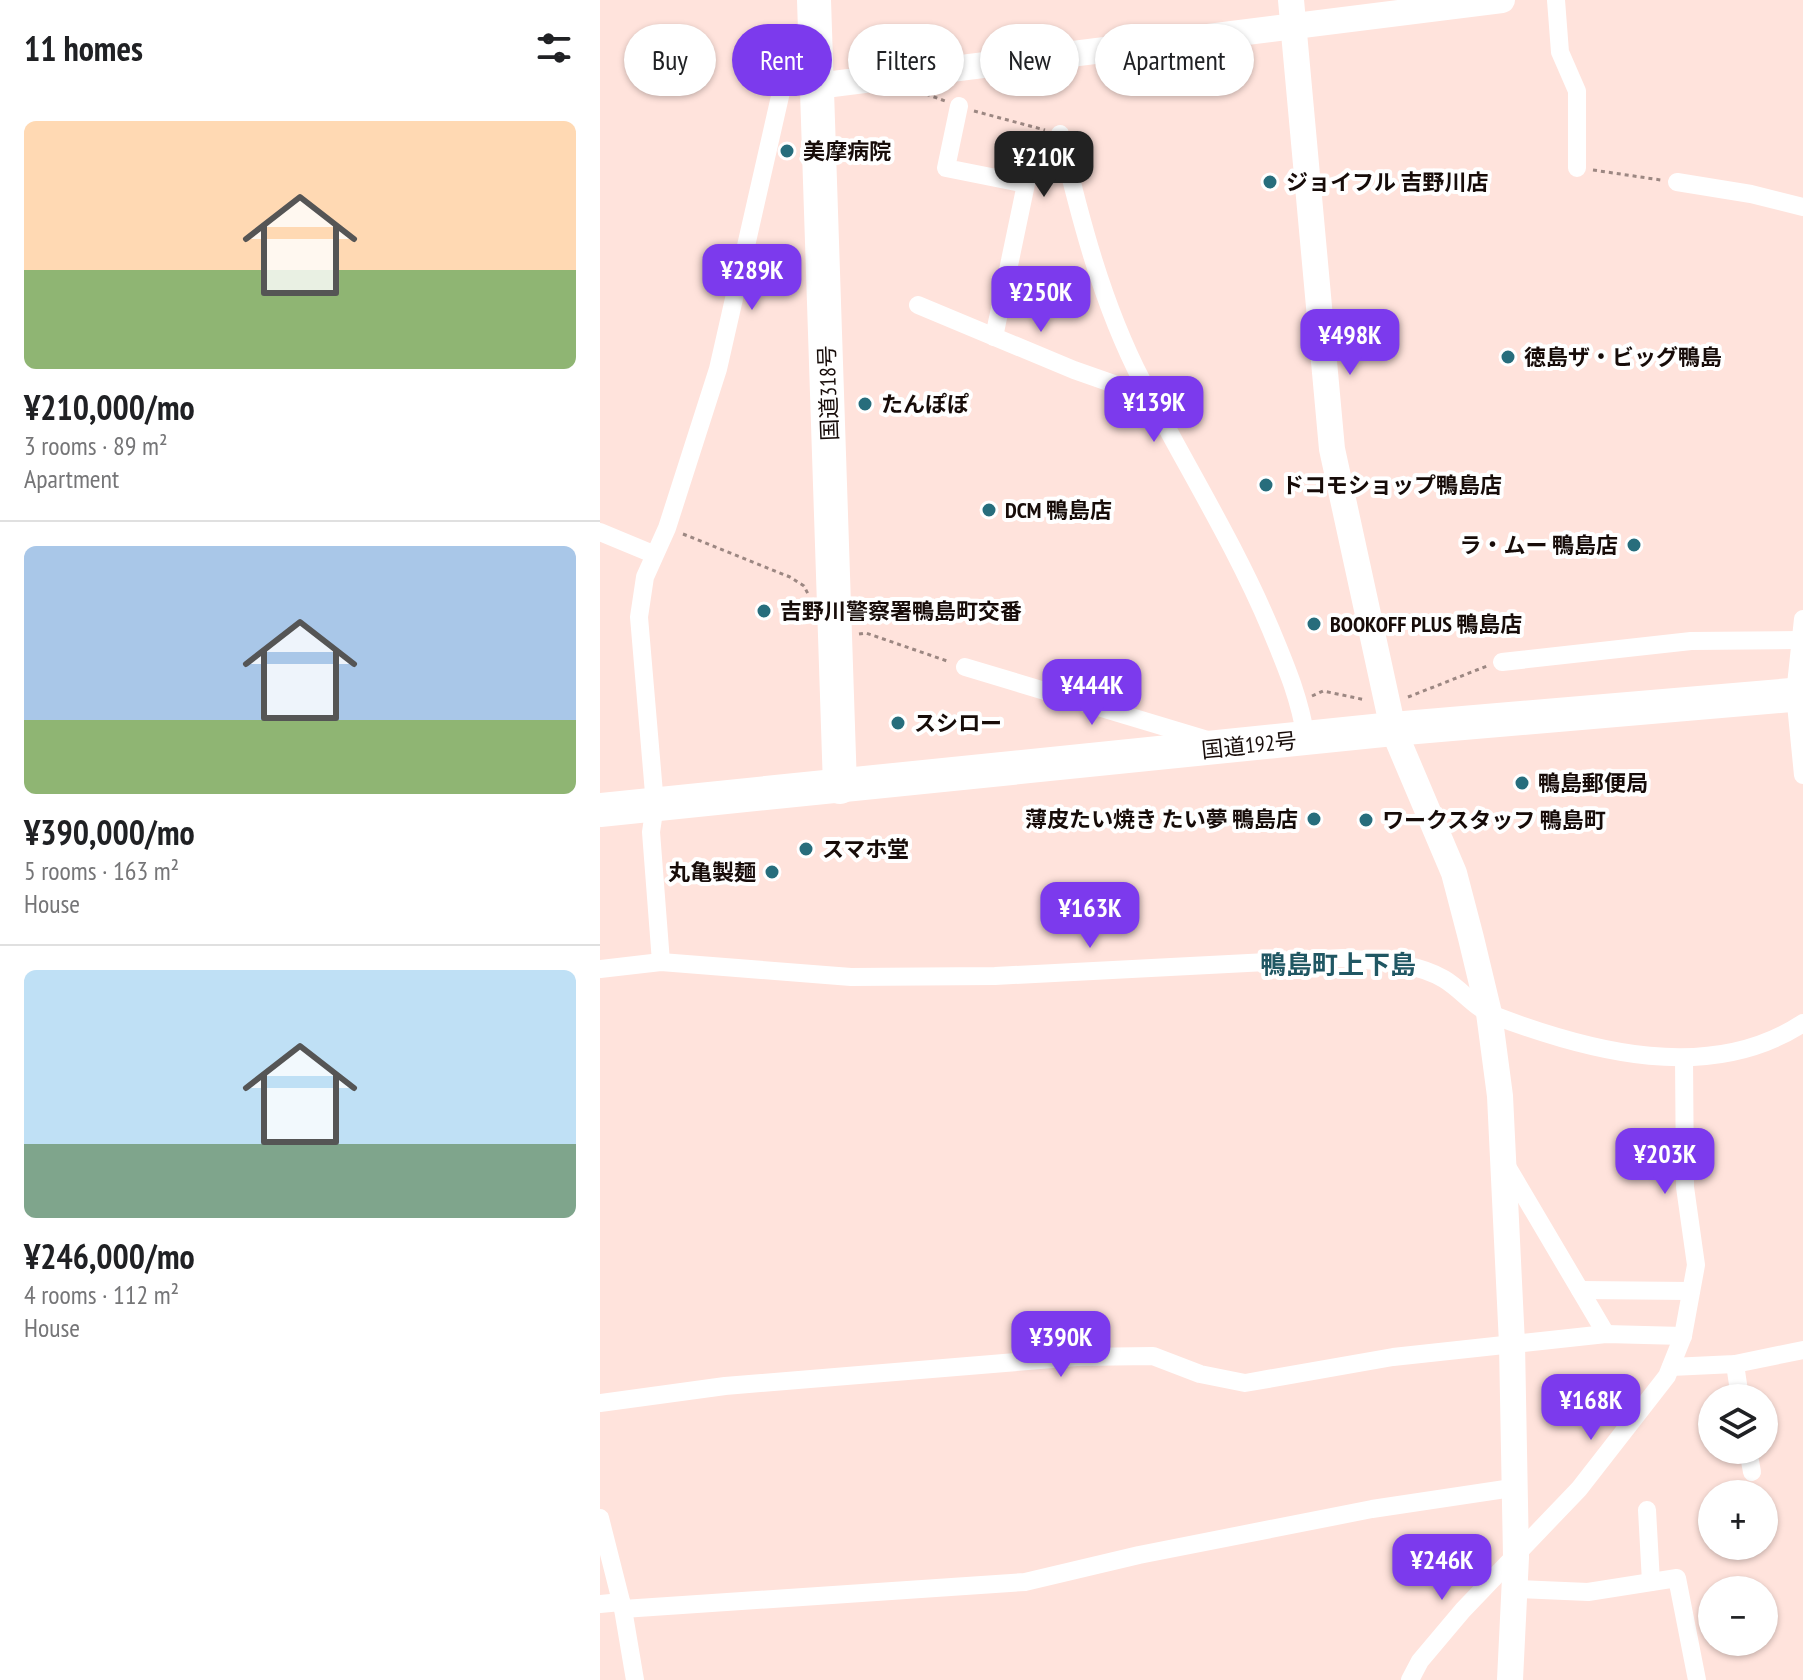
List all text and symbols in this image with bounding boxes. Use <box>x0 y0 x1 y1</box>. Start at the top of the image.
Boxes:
chip: Buy <box>624 24 716 96</box>
chip: Rent <box>732 24 832 96</box>
chip: Filters <box>848 24 964 96</box>
chip: New <box>980 24 1079 96</box>
chip: Apartment <box>1095 24 1254 96</box>
text: 11 homes <box>24 26 143 70</box>
icon: filters <box>532 26 576 70</box>
pin: ¥210K <box>988 131 1100 199</box>
place label: 美摩病院 <box>803 137 891 165</box>
text: ¥210K <box>1012 140 1076 173</box>
marker: 美摩病院 <box>778 142 796 160</box>
place label: ジョイフル 吉野川店 <box>1286 168 1489 196</box>
icon: home <box>228 173 372 317</box>
marker: ジョイフル 吉野川店 <box>1261 173 1279 191</box>
pin: ¥289K <box>696 244 808 312</box>
text: ¥289K <box>720 253 784 286</box>
pin: ¥250K <box>985 266 1097 334</box>
text: ¥250K <box>1009 275 1073 308</box>
pin: ¥498K <box>1294 309 1406 377</box>
text: ¥498K <box>1318 318 1382 351</box>
place label: 徳島ザ・ビッグ鴨島 <box>1524 343 1722 371</box>
street label: 国道318号 <box>812 345 844 441</box>
marker: 徳島ザ・ビッグ鴨島 <box>1499 348 1517 366</box>
pin: ¥139K <box>1098 376 1210 444</box>
text: ¥210,000/mo <box>24 385 195 429</box>
text: ¥139K <box>1122 385 1186 418</box>
place label: たんぽぽ <box>881 390 969 418</box>
marker: たんぽぽ <box>856 395 874 413</box>
text: 3 rooms · 89 m² <box>24 429 168 462</box>
text: Apartment <box>24 462 119 495</box>
place label: ドコモショップ鴨島店 <box>1282 471 1502 499</box>
marker: ドコモショップ鴨島店 <box>1257 476 1275 494</box>
place label: DCM 鴨島店 <box>1005 496 1112 524</box>
marker: DCM 鴨島店 <box>980 501 998 519</box>
place label: ラ・ムー 鴨島店 <box>1459 531 1618 559</box>
marker: ラ・ムー 鴨島店 <box>1625 536 1643 554</box>
place label: 吉野川警察署鴨島町交番 <box>780 597 1022 625</box>
icon: home <box>228 598 372 742</box>
marker: 吉野川警察署鴨島町交番 <box>755 602 773 620</box>
place label: BOOKOFF PLUS 鴨島店 <box>1330 610 1522 638</box>
marker: BOOKOFF PLUS 鴨島店 <box>1305 615 1323 633</box>
pin: ¥444K <box>1036 659 1148 727</box>
text: ¥444K <box>1060 668 1124 701</box>
place label: スシロー <box>914 709 1002 737</box>
marker: スシロー <box>889 714 907 732</box>
street label: 国道192号 <box>1200 726 1298 764</box>
place label: 鴨島郵便局 <box>1538 769 1648 797</box>
marker: 鴨島郵便局 <box>1513 774 1531 792</box>
place label: 薄皮たい焼き たい夢 鴨島店 <box>1025 805 1298 833</box>
place label: ワークスタッフ 鴨島町 <box>1382 806 1606 834</box>
text: ¥390,000/mo <box>24 810 195 854</box>
marker: 薄皮たい焼き たい夢 鴨島店 <box>1305 810 1323 828</box>
marker: ワークスタッフ 鴨島町 <box>1357 811 1375 829</box>
place label: スマホ堂 <box>822 835 909 863</box>
marker: スマホ堂 <box>797 840 815 858</box>
text: 5 rooms · 163 m² <box>24 854 179 887</box>
place label: 丸亀製麺 <box>668 858 756 886</box>
marker: 丸亀製麺 <box>763 863 781 881</box>
pin: ¥163K <box>1034 882 1146 950</box>
text: House <box>24 887 80 920</box>
text: ¥163K <box>1058 891 1122 924</box>
district label: 鴨島町上下島 <box>1260 948 1416 981</box>
icon: home <box>228 1022 372 1166</box>
pin: ¥203K <box>1609 1128 1721 1196</box>
text: ¥203K <box>1633 1137 1697 1170</box>
text: ¥246,000/mo <box>24 1234 195 1278</box>
text: 4 rooms · 112 m² <box>24 1278 179 1311</box>
text: House <box>24 1311 80 1344</box>
pin: ¥390K <box>1005 1311 1117 1379</box>
text: ¥390K <box>1029 1320 1093 1353</box>
pin: ¥168K <box>1535 1374 1647 1442</box>
text: ¥168K <box>1559 1383 1623 1416</box>
map controls <box>1698 1384 1778 1656</box>
button: layers <box>1698 1384 1778 1464</box>
button: + <box>1698 1480 1778 1560</box>
pin: ¥246K <box>1386 1534 1498 1602</box>
text: ¥246K <box>1410 1543 1474 1576</box>
button: − <box>1698 1576 1778 1656</box>

